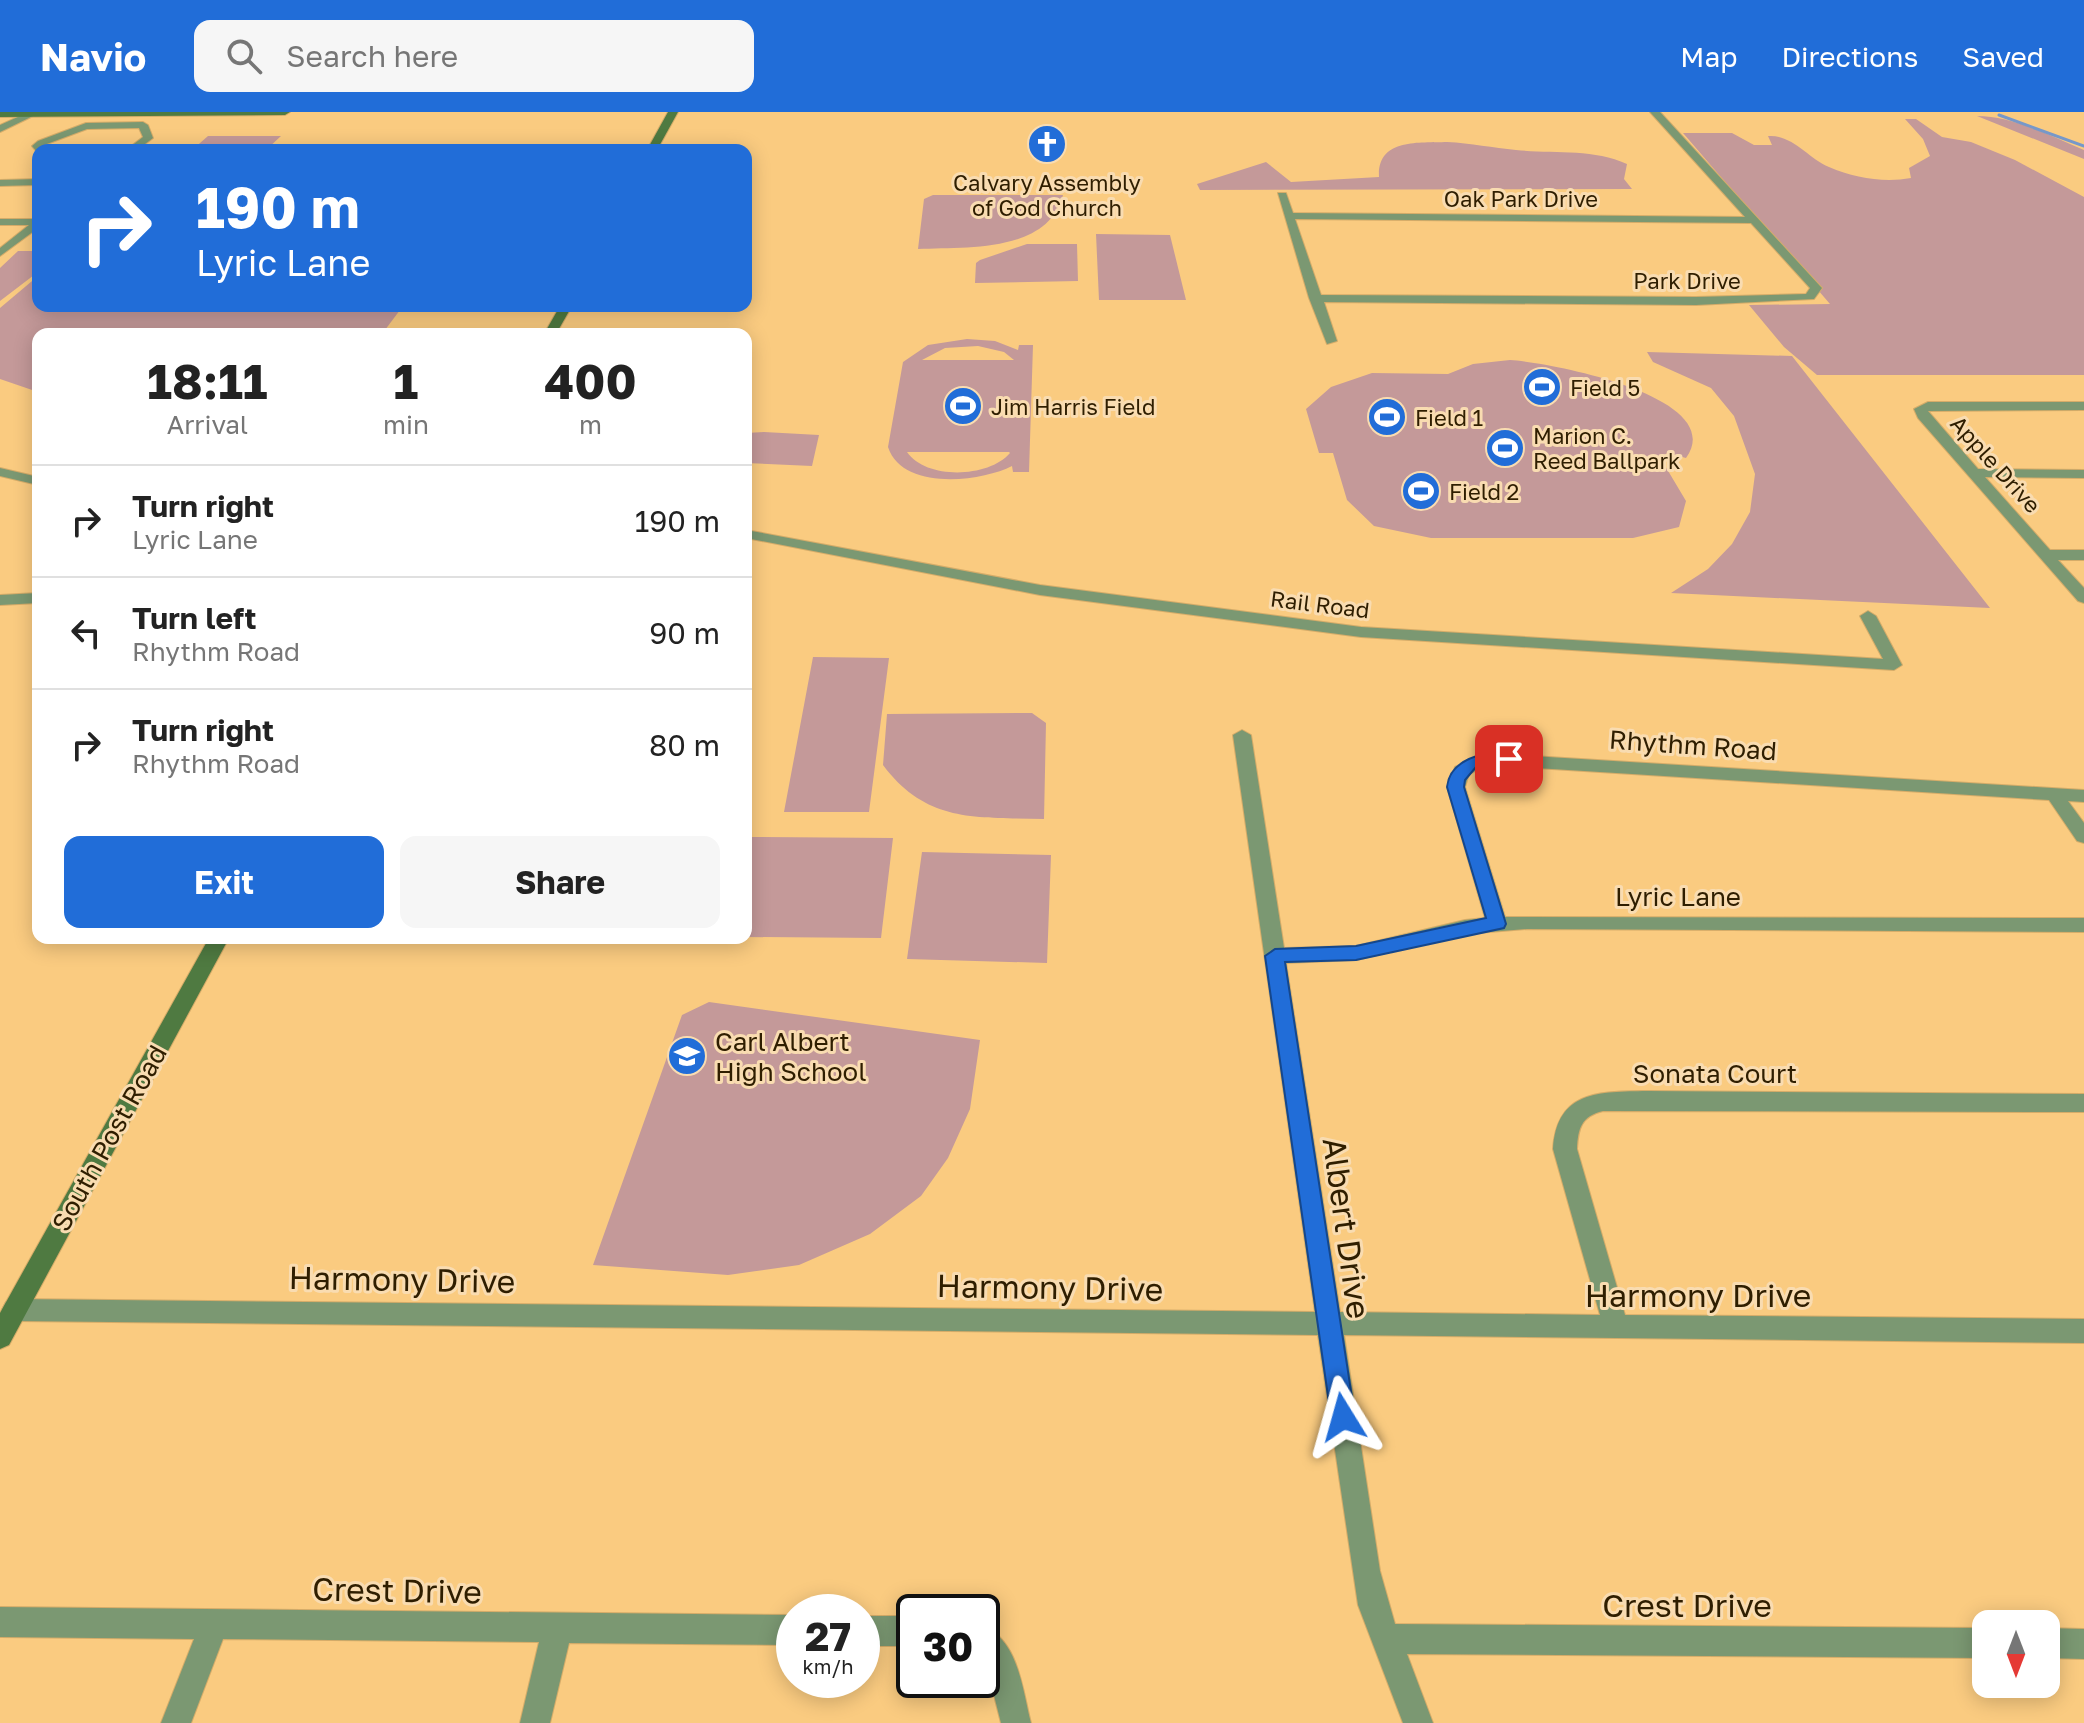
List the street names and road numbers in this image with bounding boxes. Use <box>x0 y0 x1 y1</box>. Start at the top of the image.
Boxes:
street label: Oak Park Drive <box>1444 185 1598 212</box>
street label: Park Drive <box>1633 267 1741 294</box>
street label: Apple Drive <box>1945 410 2047 518</box>
street label: Rail Road <box>1269 585 1371 623</box>
street label: Rhythm Road <box>1608 724 1778 766</box>
street label: Lyric Lane <box>1615 881 1741 912</box>
street label: South Post Road <box>45 1040 173 1236</box>
street label: Sonata Court <box>1633 1058 1797 1089</box>
street label: Albert Drive <box>1315 1135 1379 1321</box>
street label: Harmony Drive <box>288 1258 516 1300</box>
street label: Harmony Drive <box>936 1266 1164 1308</box>
street label: Harmony Drive <box>1585 1276 1811 1314</box>
street label: Crest Drive <box>312 1570 482 1610</box>
street label: Crest Drive <box>1602 1586 1772 1624</box>

